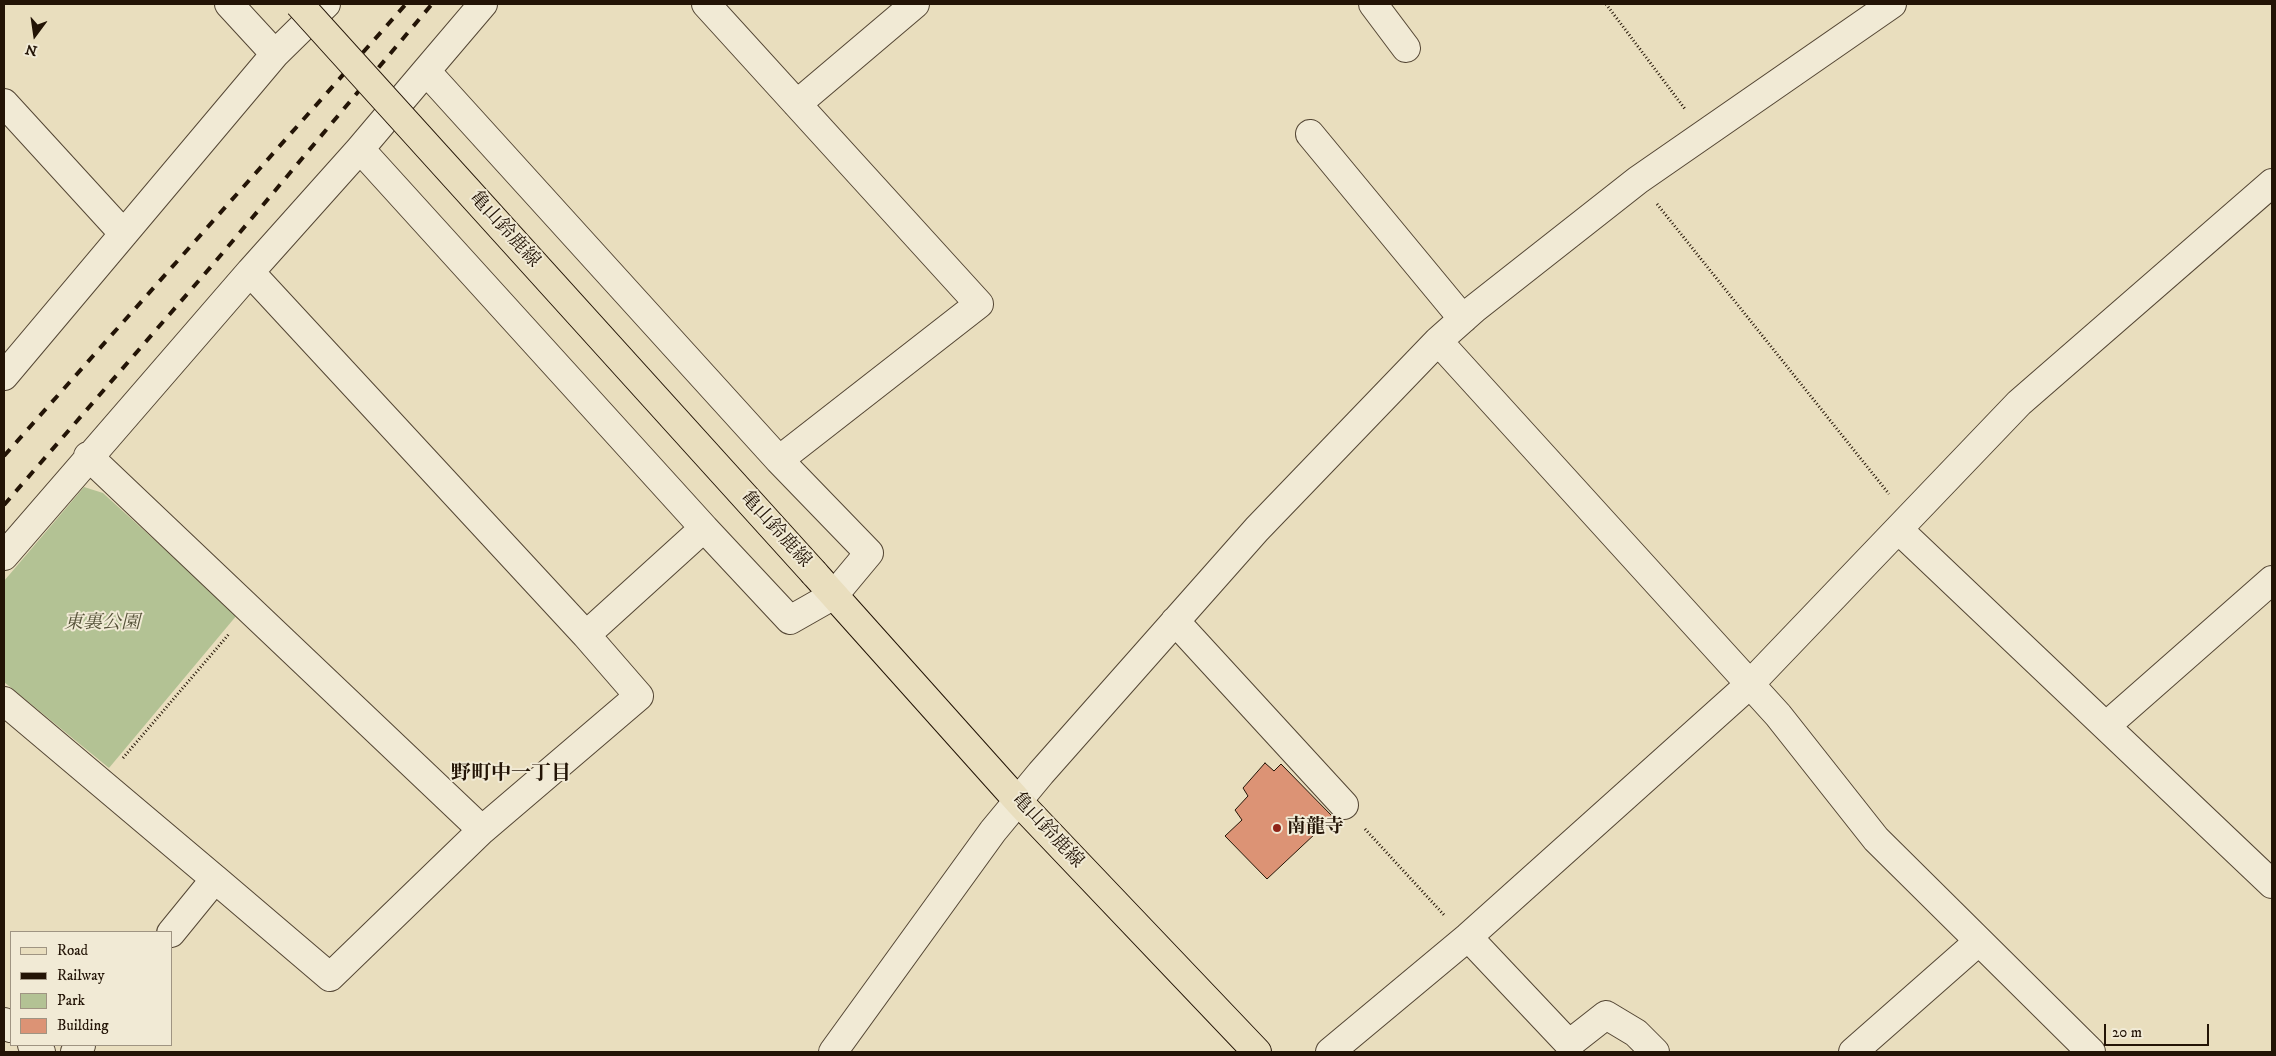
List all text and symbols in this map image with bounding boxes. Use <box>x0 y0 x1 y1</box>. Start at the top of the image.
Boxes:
north arrow <box>10 10 60 60</box>
text: N <box>24 39 39 60</box>
street label: 亀山鈴鹿線 <box>464 187 544 273</box>
street label: 亀山鈴鹿線 <box>735 487 815 573</box>
park label: 東裏公園 <box>64 613 140 635</box>
district label: 野町中一丁目 <box>451 763 571 787</box>
street label: 亀山鈴鹿線 <box>1006 788 1088 874</box>
place label: 南龍寺 <box>1287 817 1344 839</box>
marker: 南龍寺 <box>1271 822 1283 834</box>
legend <box>10 931 172 1046</box>
text: Road <box>57 941 88 960</box>
text: Railway <box>57 966 105 985</box>
text: Park <box>57 991 85 1010</box>
scale bar <box>2106 1014 2211 1046</box>
text: Building <box>57 1016 109 1035</box>
text: 20 m <box>2112 1023 2142 1042</box>

